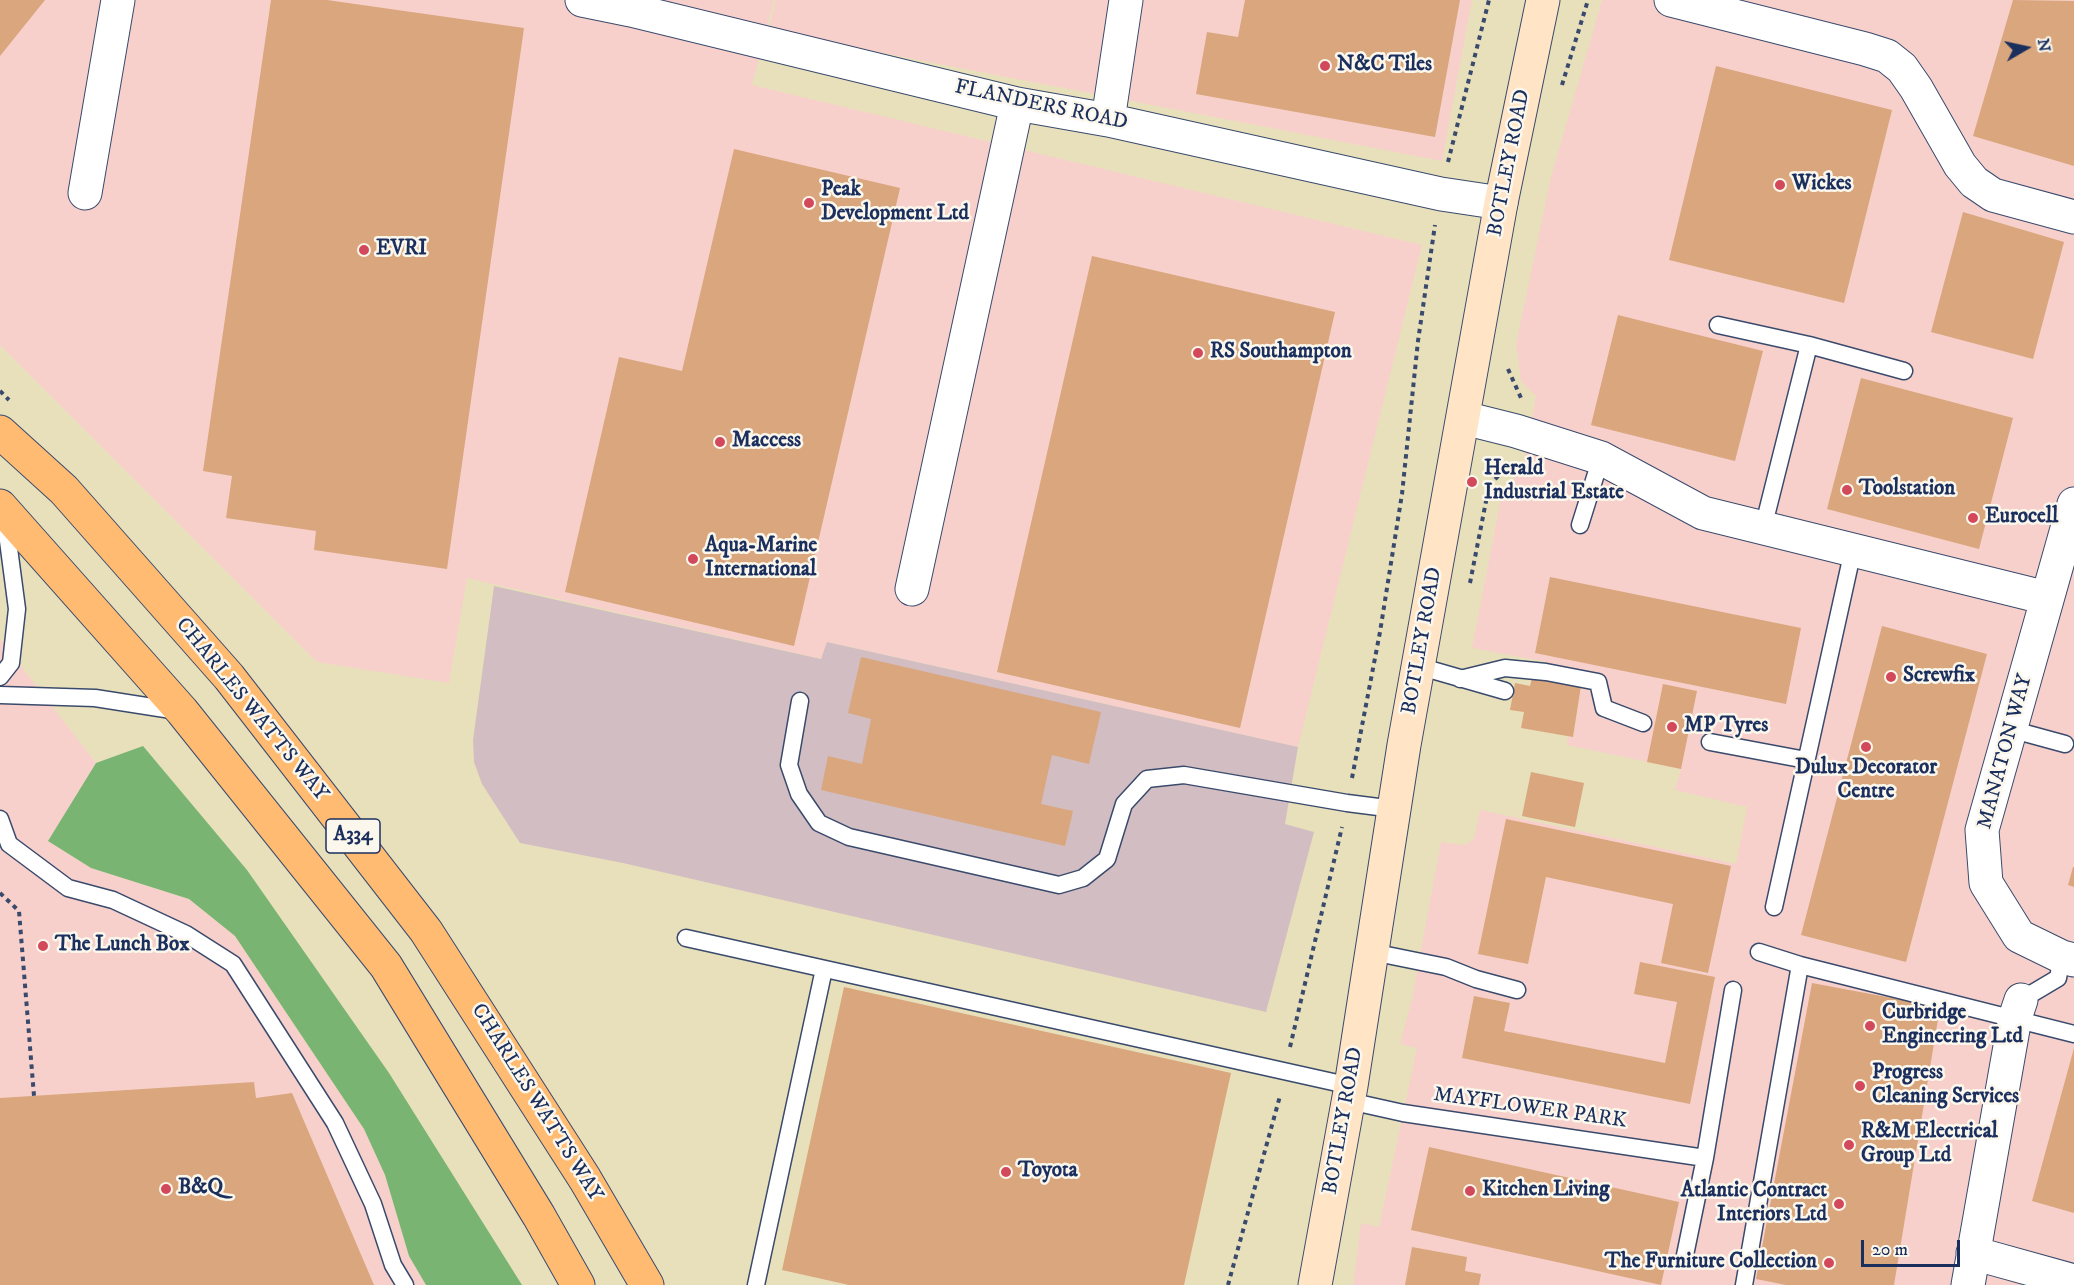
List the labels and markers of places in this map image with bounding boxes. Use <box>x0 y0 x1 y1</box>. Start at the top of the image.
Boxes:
place label: N&C Tiles <box>1337 53 1432 79</box>
marker: N&C Tiles <box>1318 59 1332 73</box>
place label: Wickes <box>1792 172 1852 198</box>
place label: Peak Development Ltd <box>821 178 969 228</box>
marker: Wickes <box>1773 178 1787 192</box>
marker: Peak Development Ltd <box>802 196 816 210</box>
place label: EVRI <box>376 237 427 263</box>
marker: EVRI <box>357 243 371 257</box>
place label: RS Southampton <box>1210 340 1352 366</box>
marker: RS Southampton <box>1191 346 1205 360</box>
place label: Maccess <box>732 429 801 455</box>
marker: Maccess <box>713 435 727 449</box>
place label: Herald Industrial Estate <box>1484 457 1624 507</box>
marker: Herald Industrial Estate <box>1465 475 1479 489</box>
place label: Toolstation <box>1859 477 1955 503</box>
marker: Toolstation <box>1840 483 1854 497</box>
place label: Eurocell <box>1985 505 2058 531</box>
marker: Eurocell <box>1966 511 1980 525</box>
place label: Aqua-Marine International <box>705 534 817 584</box>
marker: Aqua-Marine International <box>686 552 700 566</box>
place label: Screwfix <box>1903 664 1975 690</box>
marker: Screwfix <box>1884 670 1898 684</box>
place label: MP Tyres <box>1684 714 1768 740</box>
marker: MP Tyres <box>1665 720 1679 734</box>
marker: Dulux Decorator Centre <box>1859 740 1873 754</box>
place label: Dulux Decorator Centre <box>1795 756 1937 806</box>
place label: The Lunch Box <box>55 933 190 959</box>
marker: The Lunch Box <box>36 939 50 953</box>
place label: Curbridge Engineering Ltd <box>1882 1001 2023 1051</box>
marker: Curbridge Engineering Ltd <box>1863 1019 1877 1033</box>
place label: Progress Cleaning Services <box>1872 1061 2019 1111</box>
marker: Progress Cleaning Services <box>1853 1079 1867 1093</box>
place label: R&M Electrical Group Ltd <box>1861 1120 1998 1170</box>
marker: R&M Electrical Group Ltd <box>1842 1138 1856 1152</box>
place label: Toyota <box>1018 1159 1078 1185</box>
marker: Toyota <box>999 1165 1013 1179</box>
place label: B&Q <box>178 1176 223 1202</box>
place label: Kitchen Living <box>1482 1178 1609 1204</box>
place label: Atlantic Contract Interiors Ltd <box>1681 1179 1827 1229</box>
marker: B&Q <box>159 1182 173 1196</box>
marker: Kitchen Living <box>1463 1184 1477 1198</box>
marker: Atlantic Contract Interiors Ltd <box>1832 1197 1846 1211</box>
place label: The Furniture Collection <box>1605 1250 1817 1276</box>
marker: The Furniture Collection <box>1822 1256 1836 1270</box>

